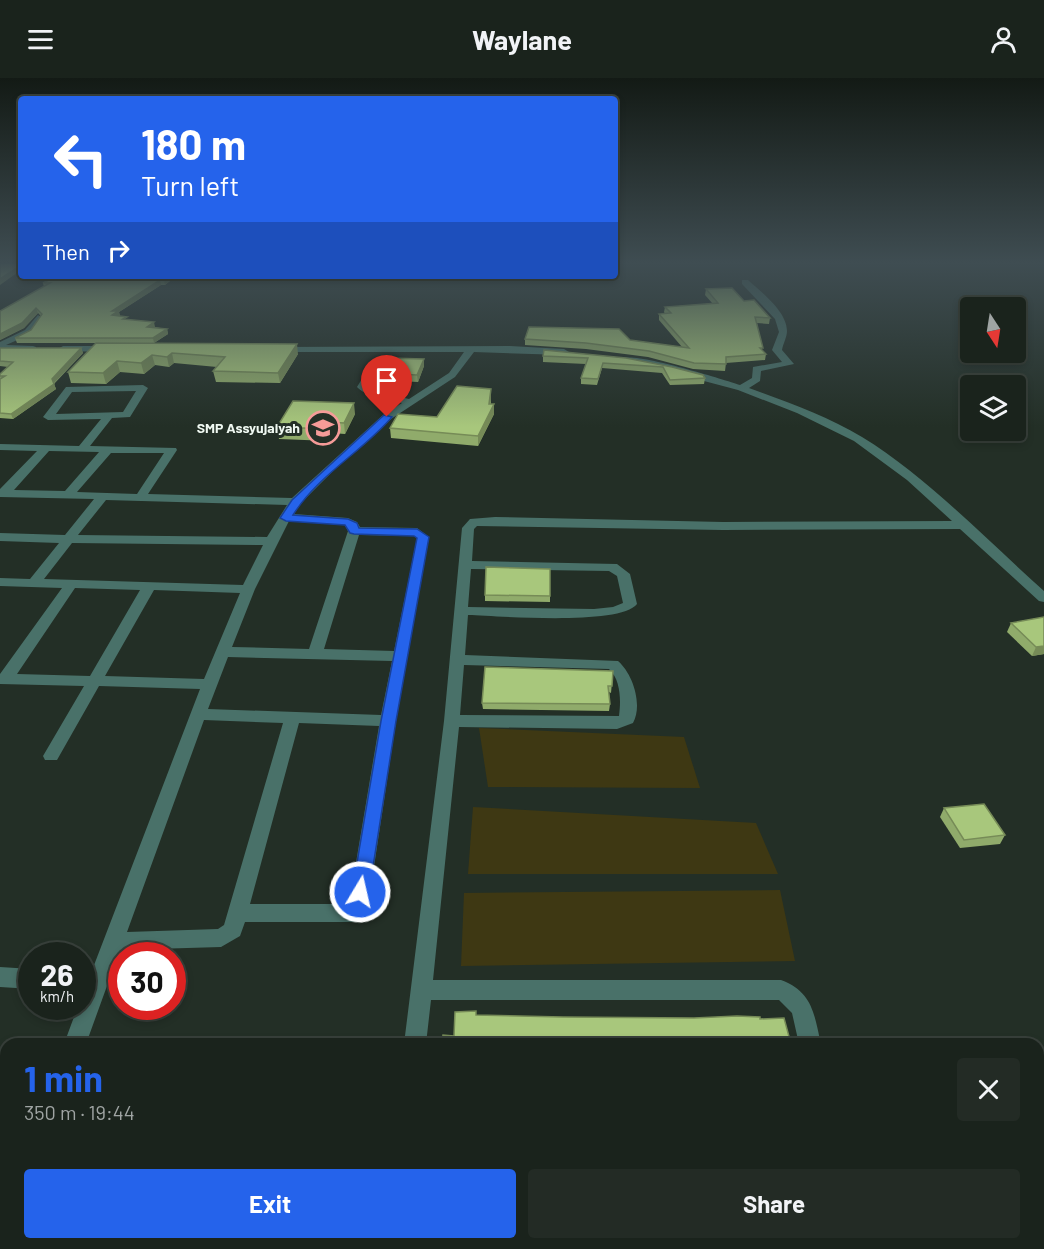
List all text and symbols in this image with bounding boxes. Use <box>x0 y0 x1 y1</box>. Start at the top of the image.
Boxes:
icon: menu <box>24 23 57 56</box>
text: Waylane <box>472 23 572 55</box>
icon: person <box>987 23 1020 56</box>
text: 180 m <box>141 118 246 168</box>
icon: left <box>42 120 120 198</box>
text: Turn left <box>141 169 239 201</box>
icon: right <box>102 234 135 267</box>
text: Then <box>42 238 90 264</box>
north arrow <box>960 297 1026 363</box>
map controls <box>960 297 1026 441</box>
pin <box>361 355 412 417</box>
icon: arrive <box>370 364 403 397</box>
button: layers <box>960 375 1026 441</box>
school or university icon: SMP Assyujaiyah <box>305 410 341 446</box>
place label: SMP Assyujaiyah <box>197 419 300 436</box>
position arrow <box>328 860 392 924</box>
speed limit sign: 30 <box>108 942 186 1020</box>
text: 26 <box>41 956 73 992</box>
text: km/h <box>40 987 74 1005</box>
text: 1 min <box>24 1056 103 1099</box>
button: close <box>957 1058 1020 1121</box>
text: 350 m · 19:44 <box>24 1100 135 1124</box>
button: Exit <box>24 1169 516 1238</box>
button: Share <box>528 1169 1020 1238</box>

